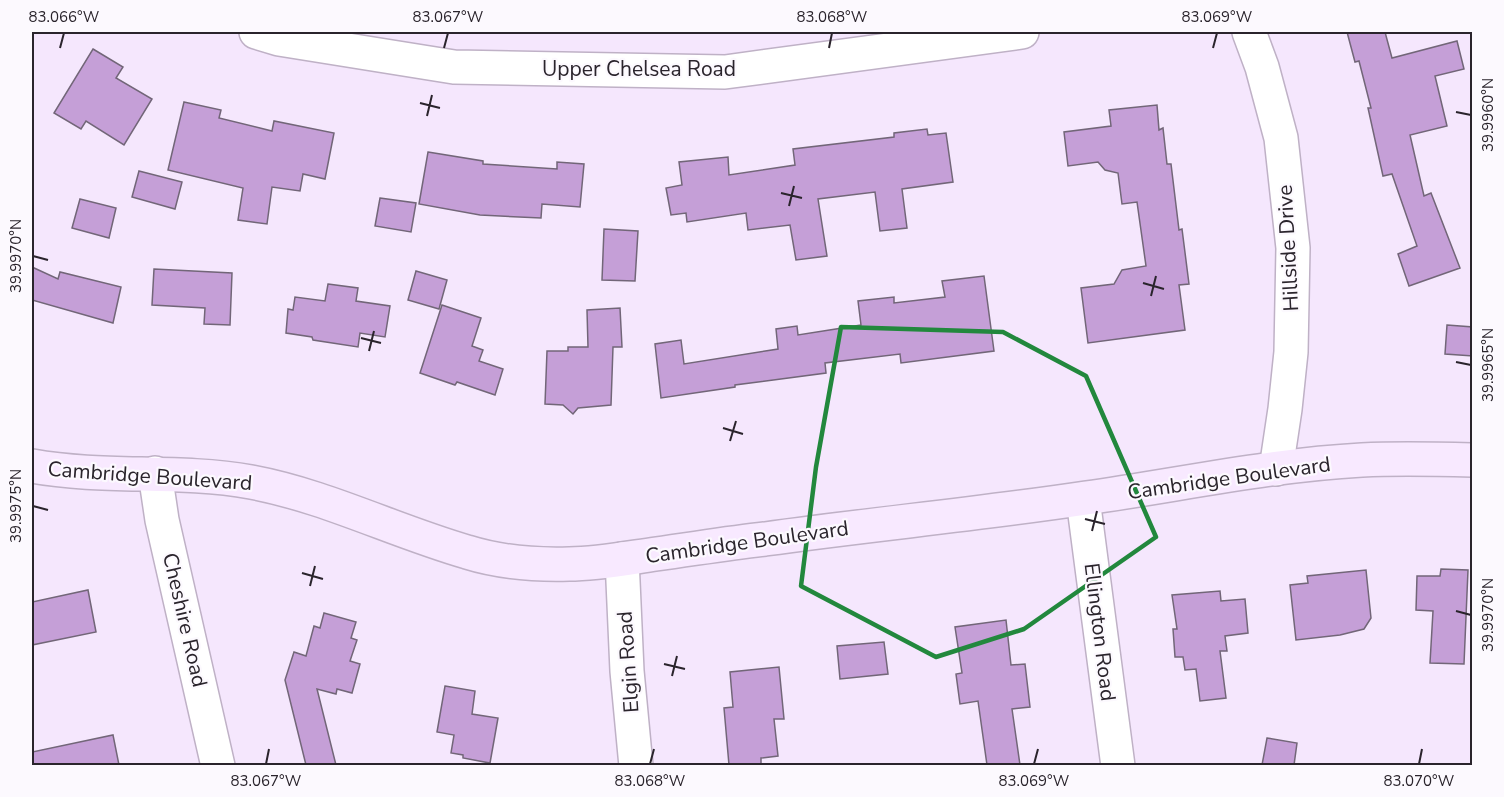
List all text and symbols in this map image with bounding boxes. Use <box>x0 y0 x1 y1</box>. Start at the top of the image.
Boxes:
text: 83.066°W <box>29 7 100 27</box>
text: 83.067°W <box>413 7 484 27</box>
text: 83.068°W <box>797 7 868 27</box>
text: 83.069°W <box>1182 7 1253 27</box>
street label: Upper Chelsea Road <box>542 55 736 83</box>
text: 39.9960°N <box>1478 78 1498 152</box>
street label: Hillside Drive <box>1271 184 1305 312</box>
text: 39.9970°N <box>6 219 26 293</box>
text: 39.9965°N <box>1478 328 1498 402</box>
street label: Cambridge Boulevard <box>1126 450 1332 506</box>
street label: Cambridge Boulevard <box>47 455 253 497</box>
text: 39.9975°N <box>6 469 26 543</box>
street label: Cambridge Boulevard <box>644 514 850 570</box>
street label: Cheshire Road <box>156 550 214 690</box>
street label: Ellington Road <box>1078 561 1122 703</box>
text: 39.9970°N <box>1478 578 1498 652</box>
street label: Elgin Road <box>610 610 646 714</box>
text: 83.067°W <box>231 771 302 791</box>
text: 83.068°W <box>615 771 686 791</box>
text: 83.069°W <box>999 771 1070 791</box>
text: 83.070°W <box>1384 771 1455 791</box>

